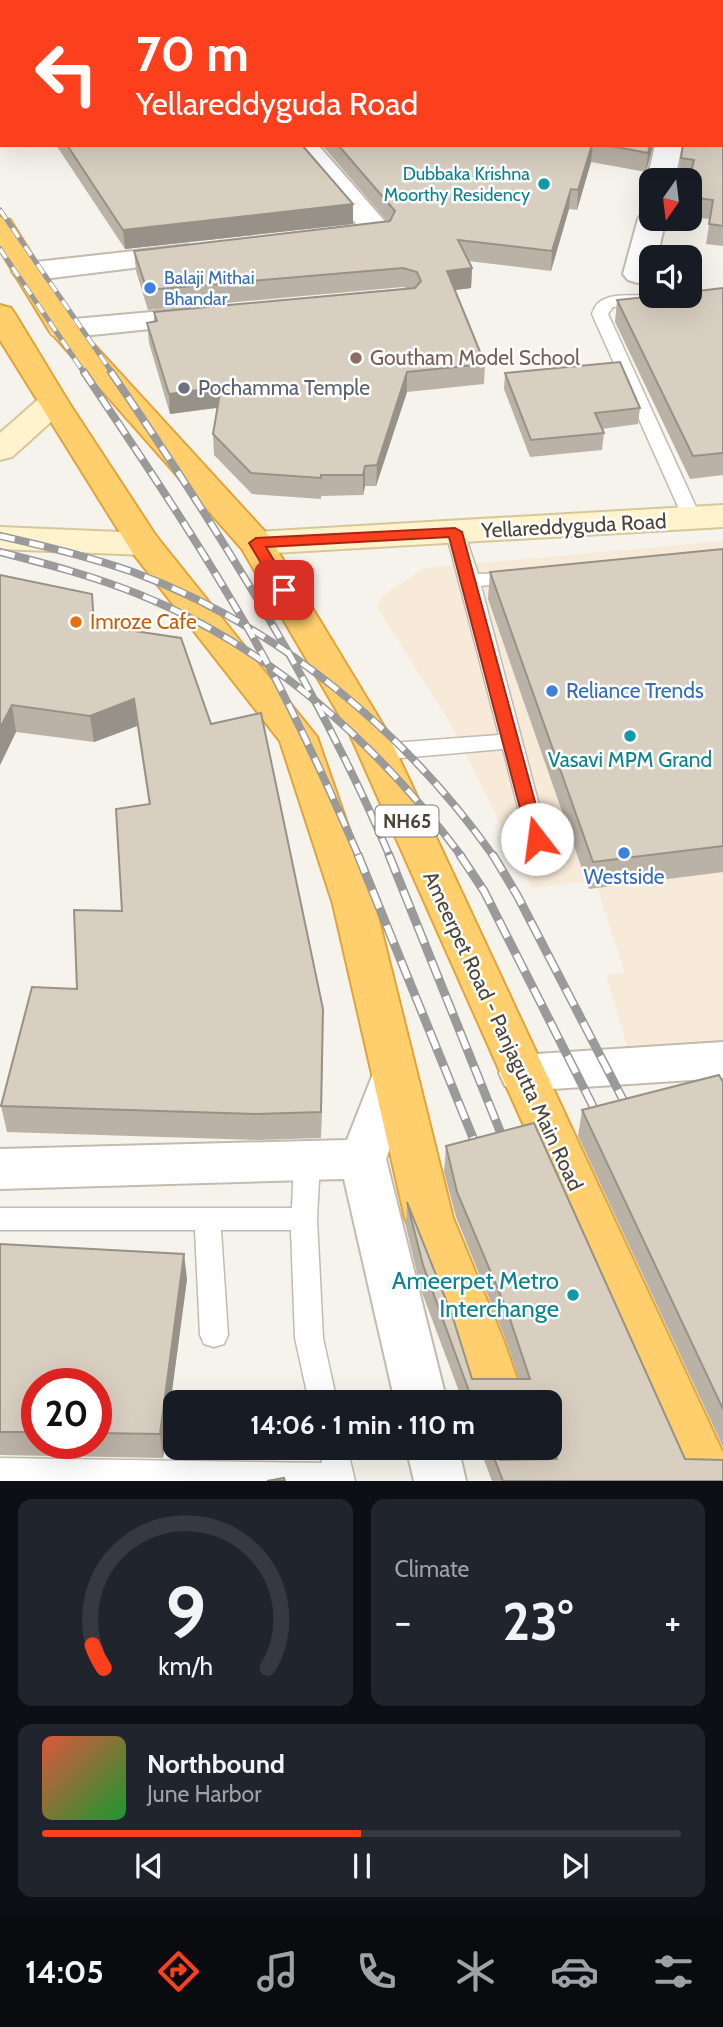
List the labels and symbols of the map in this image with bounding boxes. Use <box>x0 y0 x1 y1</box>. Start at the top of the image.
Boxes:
place label: Dubbaka Krishna Moorthy Residency <box>384 163 530 206</box>
north arrow <box>639 168 702 231</box>
marker: Dubbaka Krishna Moorthy Residency <box>536 176 552 192</box>
place label: Balaji Mithai Bhandar <box>164 267 255 310</box>
marker: Balaji Mithai Bhandar <box>142 280 158 296</box>
place label: Goutham Model School <box>370 345 580 370</box>
marker: Goutham Model School <box>348 350 364 366</box>
place label: Pochamma Temple <box>198 375 370 400</box>
marker: Pochamma Temple <box>176 380 192 396</box>
street label: Yellareddyguda Road <box>480 508 667 543</box>
pin <box>254 560 314 620</box>
place label: Imroze Cafe <box>90 609 197 634</box>
marker: Imroze Cafe <box>68 614 84 630</box>
place label: Reliance Trends <box>566 678 704 703</box>
marker: Reliance Trends <box>544 683 560 699</box>
marker: Vasavi MPM Grand <box>622 728 638 744</box>
place label: Vasavi MPM Grand <box>548 747 712 772</box>
position arrow <box>500 802 574 876</box>
road number: NH65 <box>376 806 438 836</box>
marker: Westside <box>616 845 632 861</box>
place label: Westside <box>583 864 665 889</box>
street label: Ameerpet Road - Panjagutta Main Road <box>417 867 589 1195</box>
place label: Ameerpet Metro Interchange <box>392 1266 559 1323</box>
marker: Ameerpet Metro Interchange <box>565 1287 581 1303</box>
speed limit sign: 20 <box>21 1368 112 1459</box>

